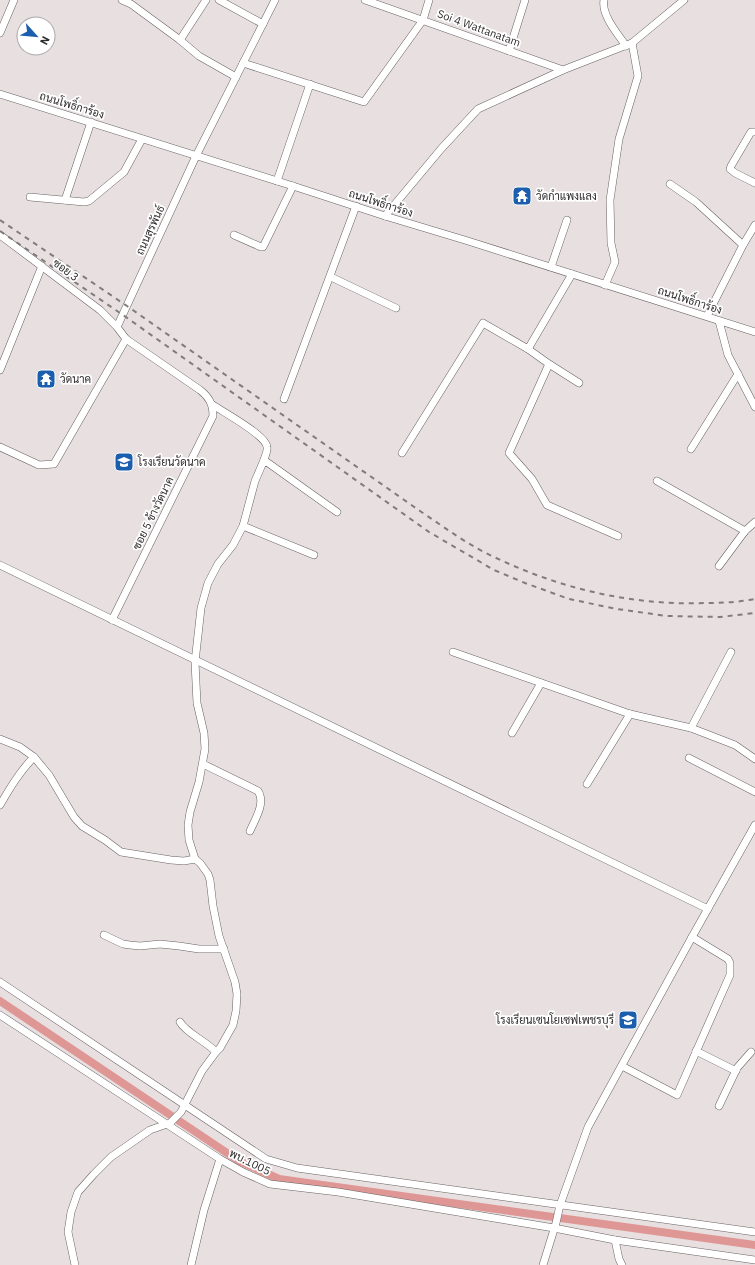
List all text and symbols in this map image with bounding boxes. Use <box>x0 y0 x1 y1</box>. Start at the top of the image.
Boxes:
street label: Soi 4 Wattanatam <box>435 6 523 50</box>
north arrow <box>16 16 56 56</box>
text: N <box>37 34 53 47</box>
street label: ถนนโพธิ์การ้อง <box>38 84 107 121</box>
street label: ถนนโพธิ์การ้อง <box>347 182 416 220</box>
temple icon: วัดกำแพงแลง <box>511 185 533 207</box>
place label: วัดกำแพงแลง <box>536 189 597 203</box>
street label: ถนนสุรพันธ์ <box>132 203 169 258</box>
street label: ซอย 3 <box>50 256 82 284</box>
street label: ถนนโพธิ์การ้อง <box>656 279 725 317</box>
temple icon: วัดนาค <box>35 368 57 390</box>
place label: วัดนาค <box>60 372 91 386</box>
school or university icon: โรงเรียนวัดนาค <box>113 451 135 473</box>
place label: โรงเรียนวัดนาค <box>137 454 206 469</box>
street label: ซอย 5 ข้างวัดนาค <box>129 474 177 552</box>
school or university icon: โรงเรียนเซนโยเซฟเพชรบุรี <box>617 1009 639 1031</box>
place label: โรงเรียนเซนโยเซฟเพชรบุรี <box>495 1012 614 1029</box>
street label: พบ.1005 <box>227 1146 273 1178</box>

